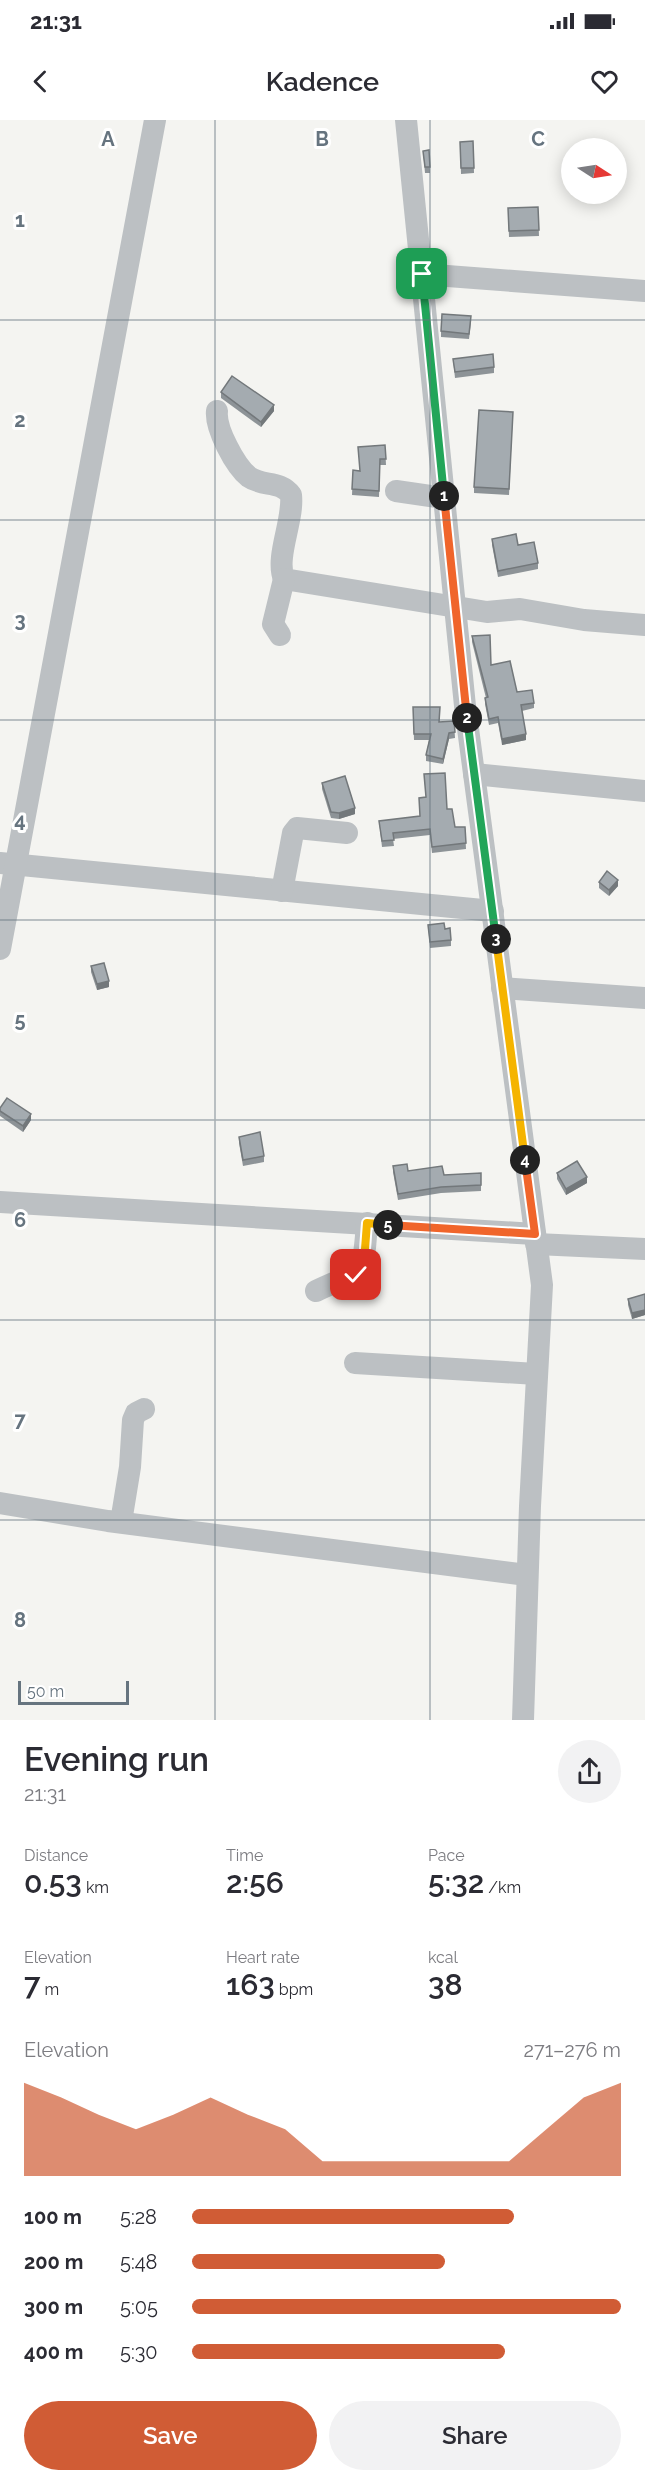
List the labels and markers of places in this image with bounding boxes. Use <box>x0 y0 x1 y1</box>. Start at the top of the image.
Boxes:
pin <box>396 248 447 299</box>
pin: 1 <box>429 481 459 511</box>
pin: 2 <box>452 703 482 733</box>
pin: 3 <box>481 924 511 954</box>
pin: 4 <box>510 1145 540 1175</box>
pin: 5 <box>373 1210 403 1240</box>
pin <box>330 1249 381 1300</box>

